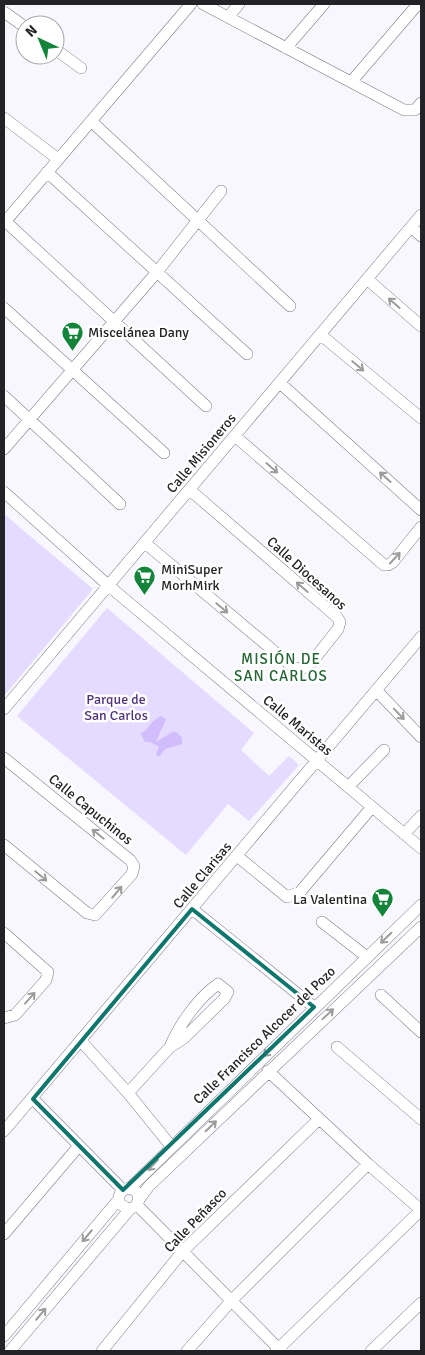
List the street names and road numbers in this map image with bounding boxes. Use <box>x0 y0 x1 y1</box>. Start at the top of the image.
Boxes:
street label: Calle Misioneros <box>163 410 240 497</box>
street label: Calle Diocesanos <box>263 533 350 614</box>
street label: Calle Maristas <box>260 691 336 759</box>
street label: Calle Capuchinos <box>45 770 136 848</box>
street label: Calle Clarisas <box>170 839 235 912</box>
street label: Calle Francisco Alcocer del Pozo <box>190 963 339 1108</box>
street label: Calle Peñasco <box>161 1185 230 1256</box>

